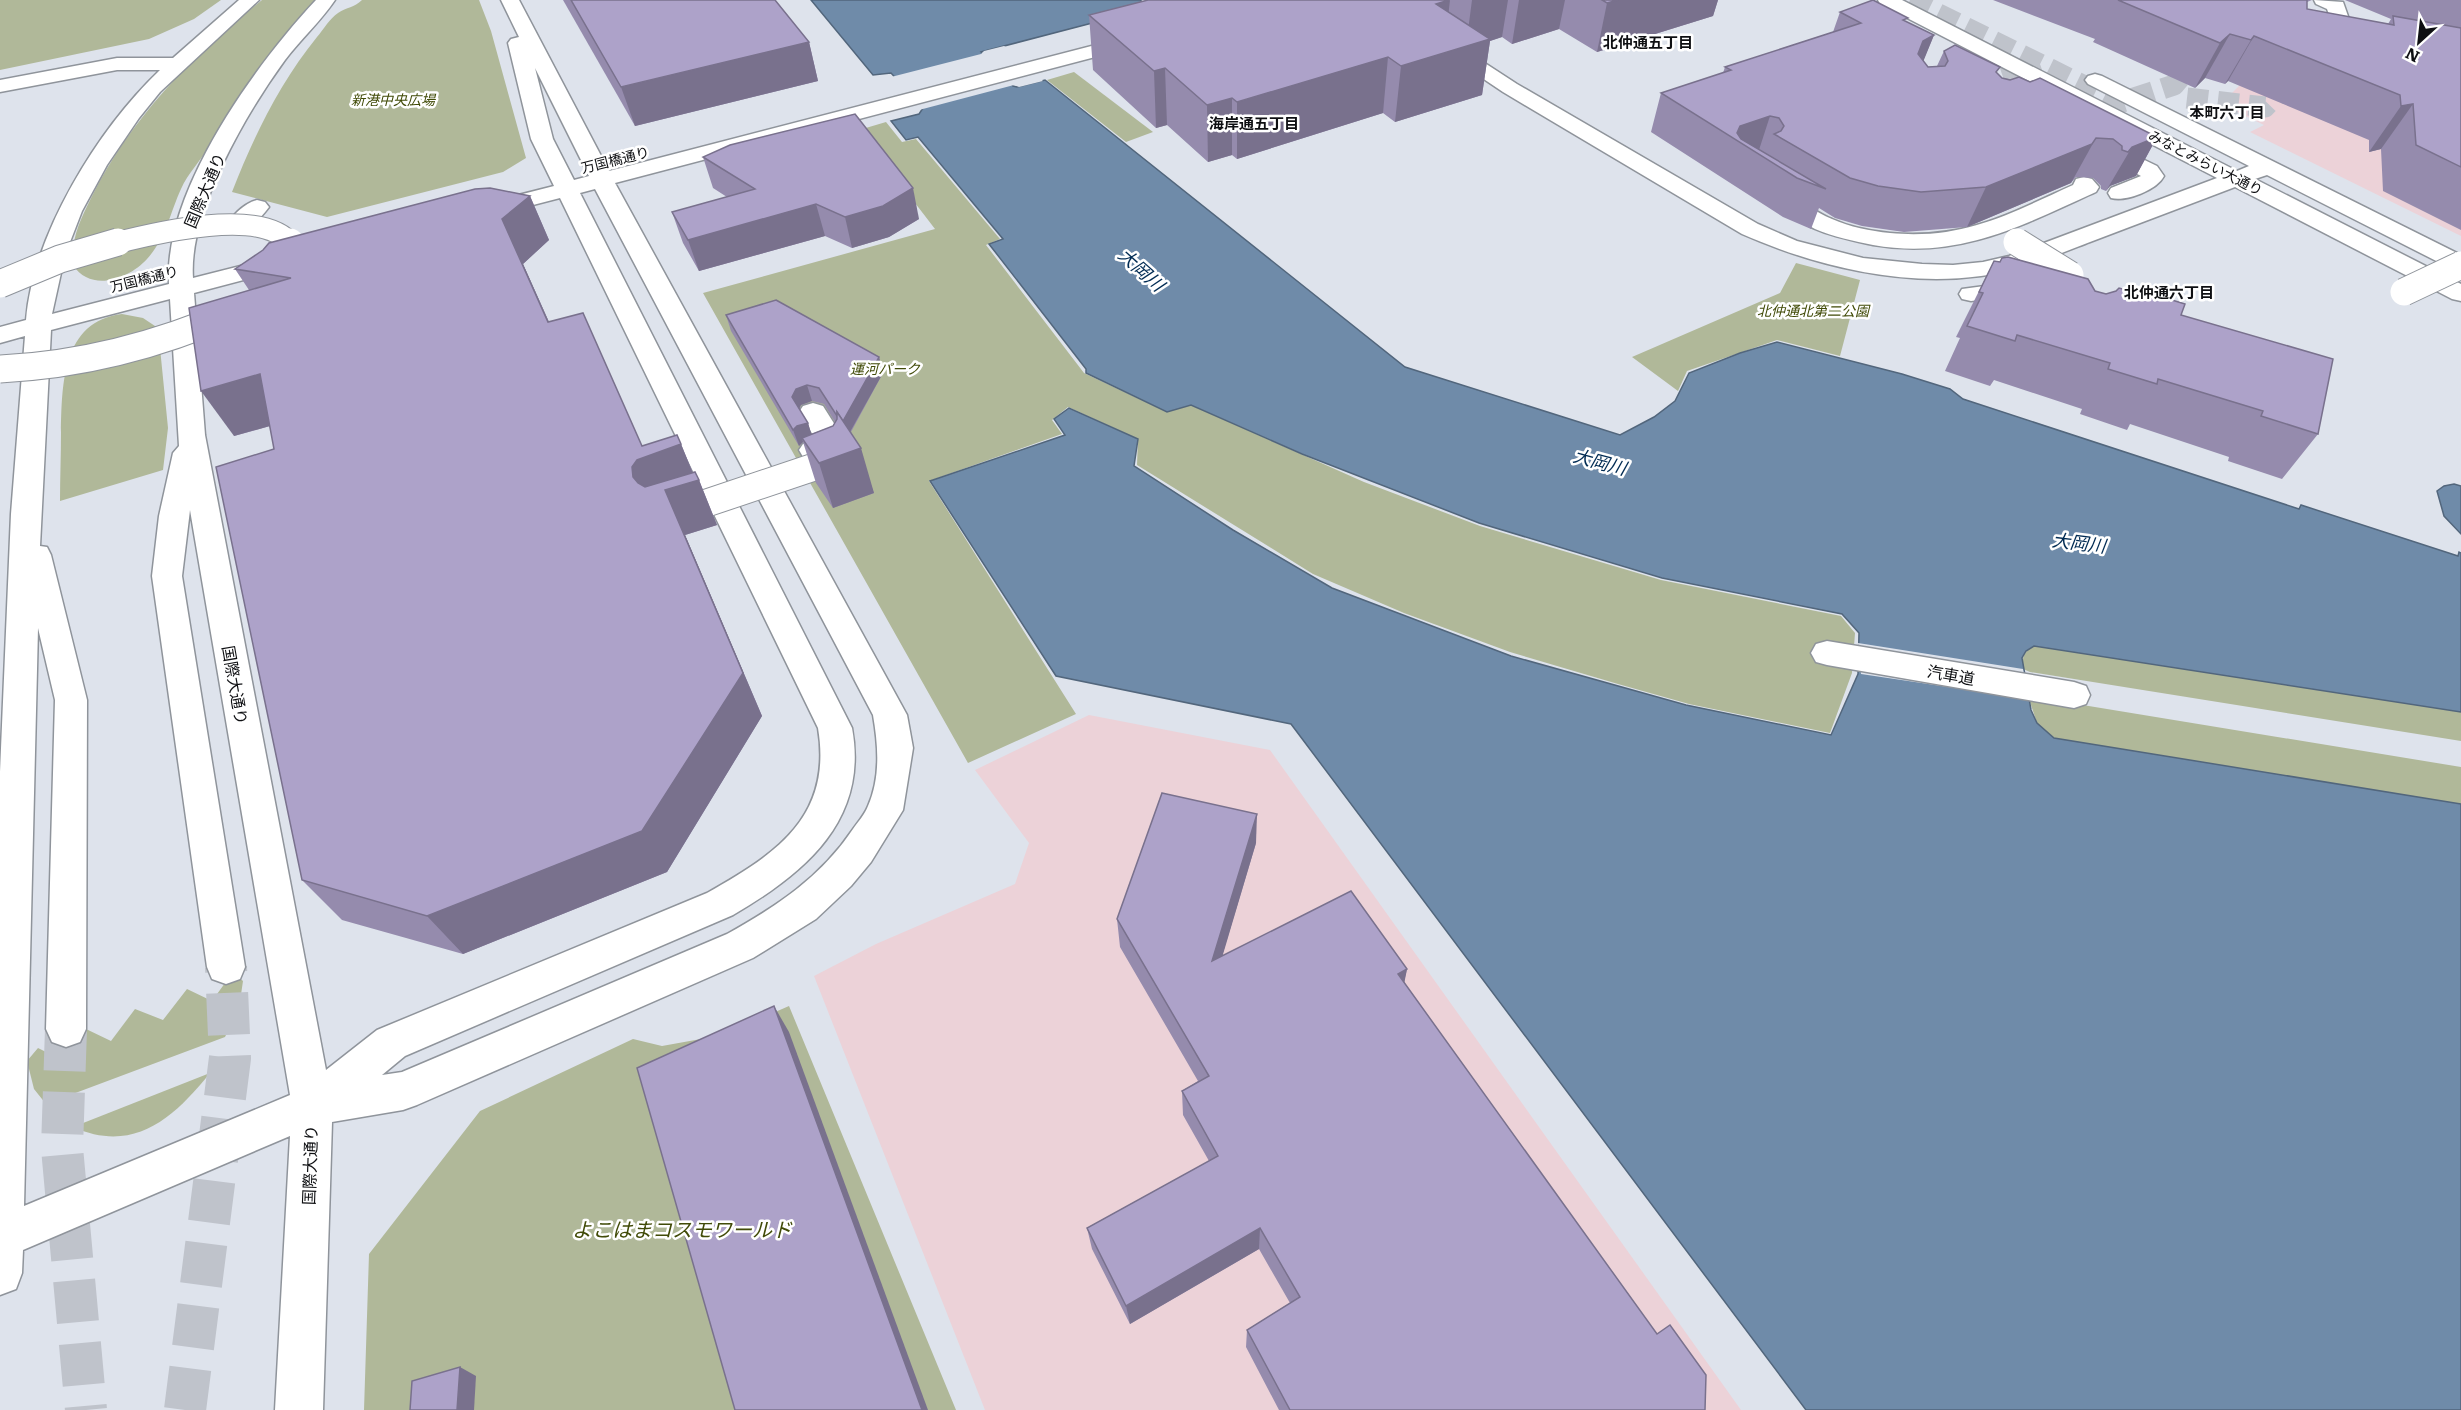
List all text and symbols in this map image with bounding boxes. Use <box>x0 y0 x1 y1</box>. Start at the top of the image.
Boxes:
north arrow <box>2389 12 2449 72</box>
district label: 北仲通五丁目 <box>1603 30 1693 53</box>
text: N <box>2400 43 2423 70</box>
park label: 新港中央広場 <box>351 89 437 109</box>
district label: 本町六丁目 <box>2189 100 2265 123</box>
district label: 海岸通五丁目 <box>1209 111 1299 134</box>
street label: みなとみらい大通り <box>2145 124 2267 200</box>
street label: 万国橋通り <box>579 141 651 177</box>
street label: 国際大通り <box>177 148 231 232</box>
water label: 大岡川 <box>1113 241 1173 298</box>
street label: 万国橋通り <box>108 260 180 296</box>
district label: 北仲通六丁目 <box>2124 280 2214 303</box>
park label: 北仲通北第二公園 <box>1757 300 1871 320</box>
park label: 運河パーク <box>850 358 921 378</box>
water label: 大岡川 <box>1570 441 1632 482</box>
water label: 大岡川 <box>2051 525 2109 559</box>
street label: 国際大通り <box>217 644 255 726</box>
street label: 汽車道 <box>1925 658 1977 690</box>
street label: 国際大通り <box>296 1125 322 1205</box>
park label: よこはまコスモワールド <box>572 1213 793 1243</box>

